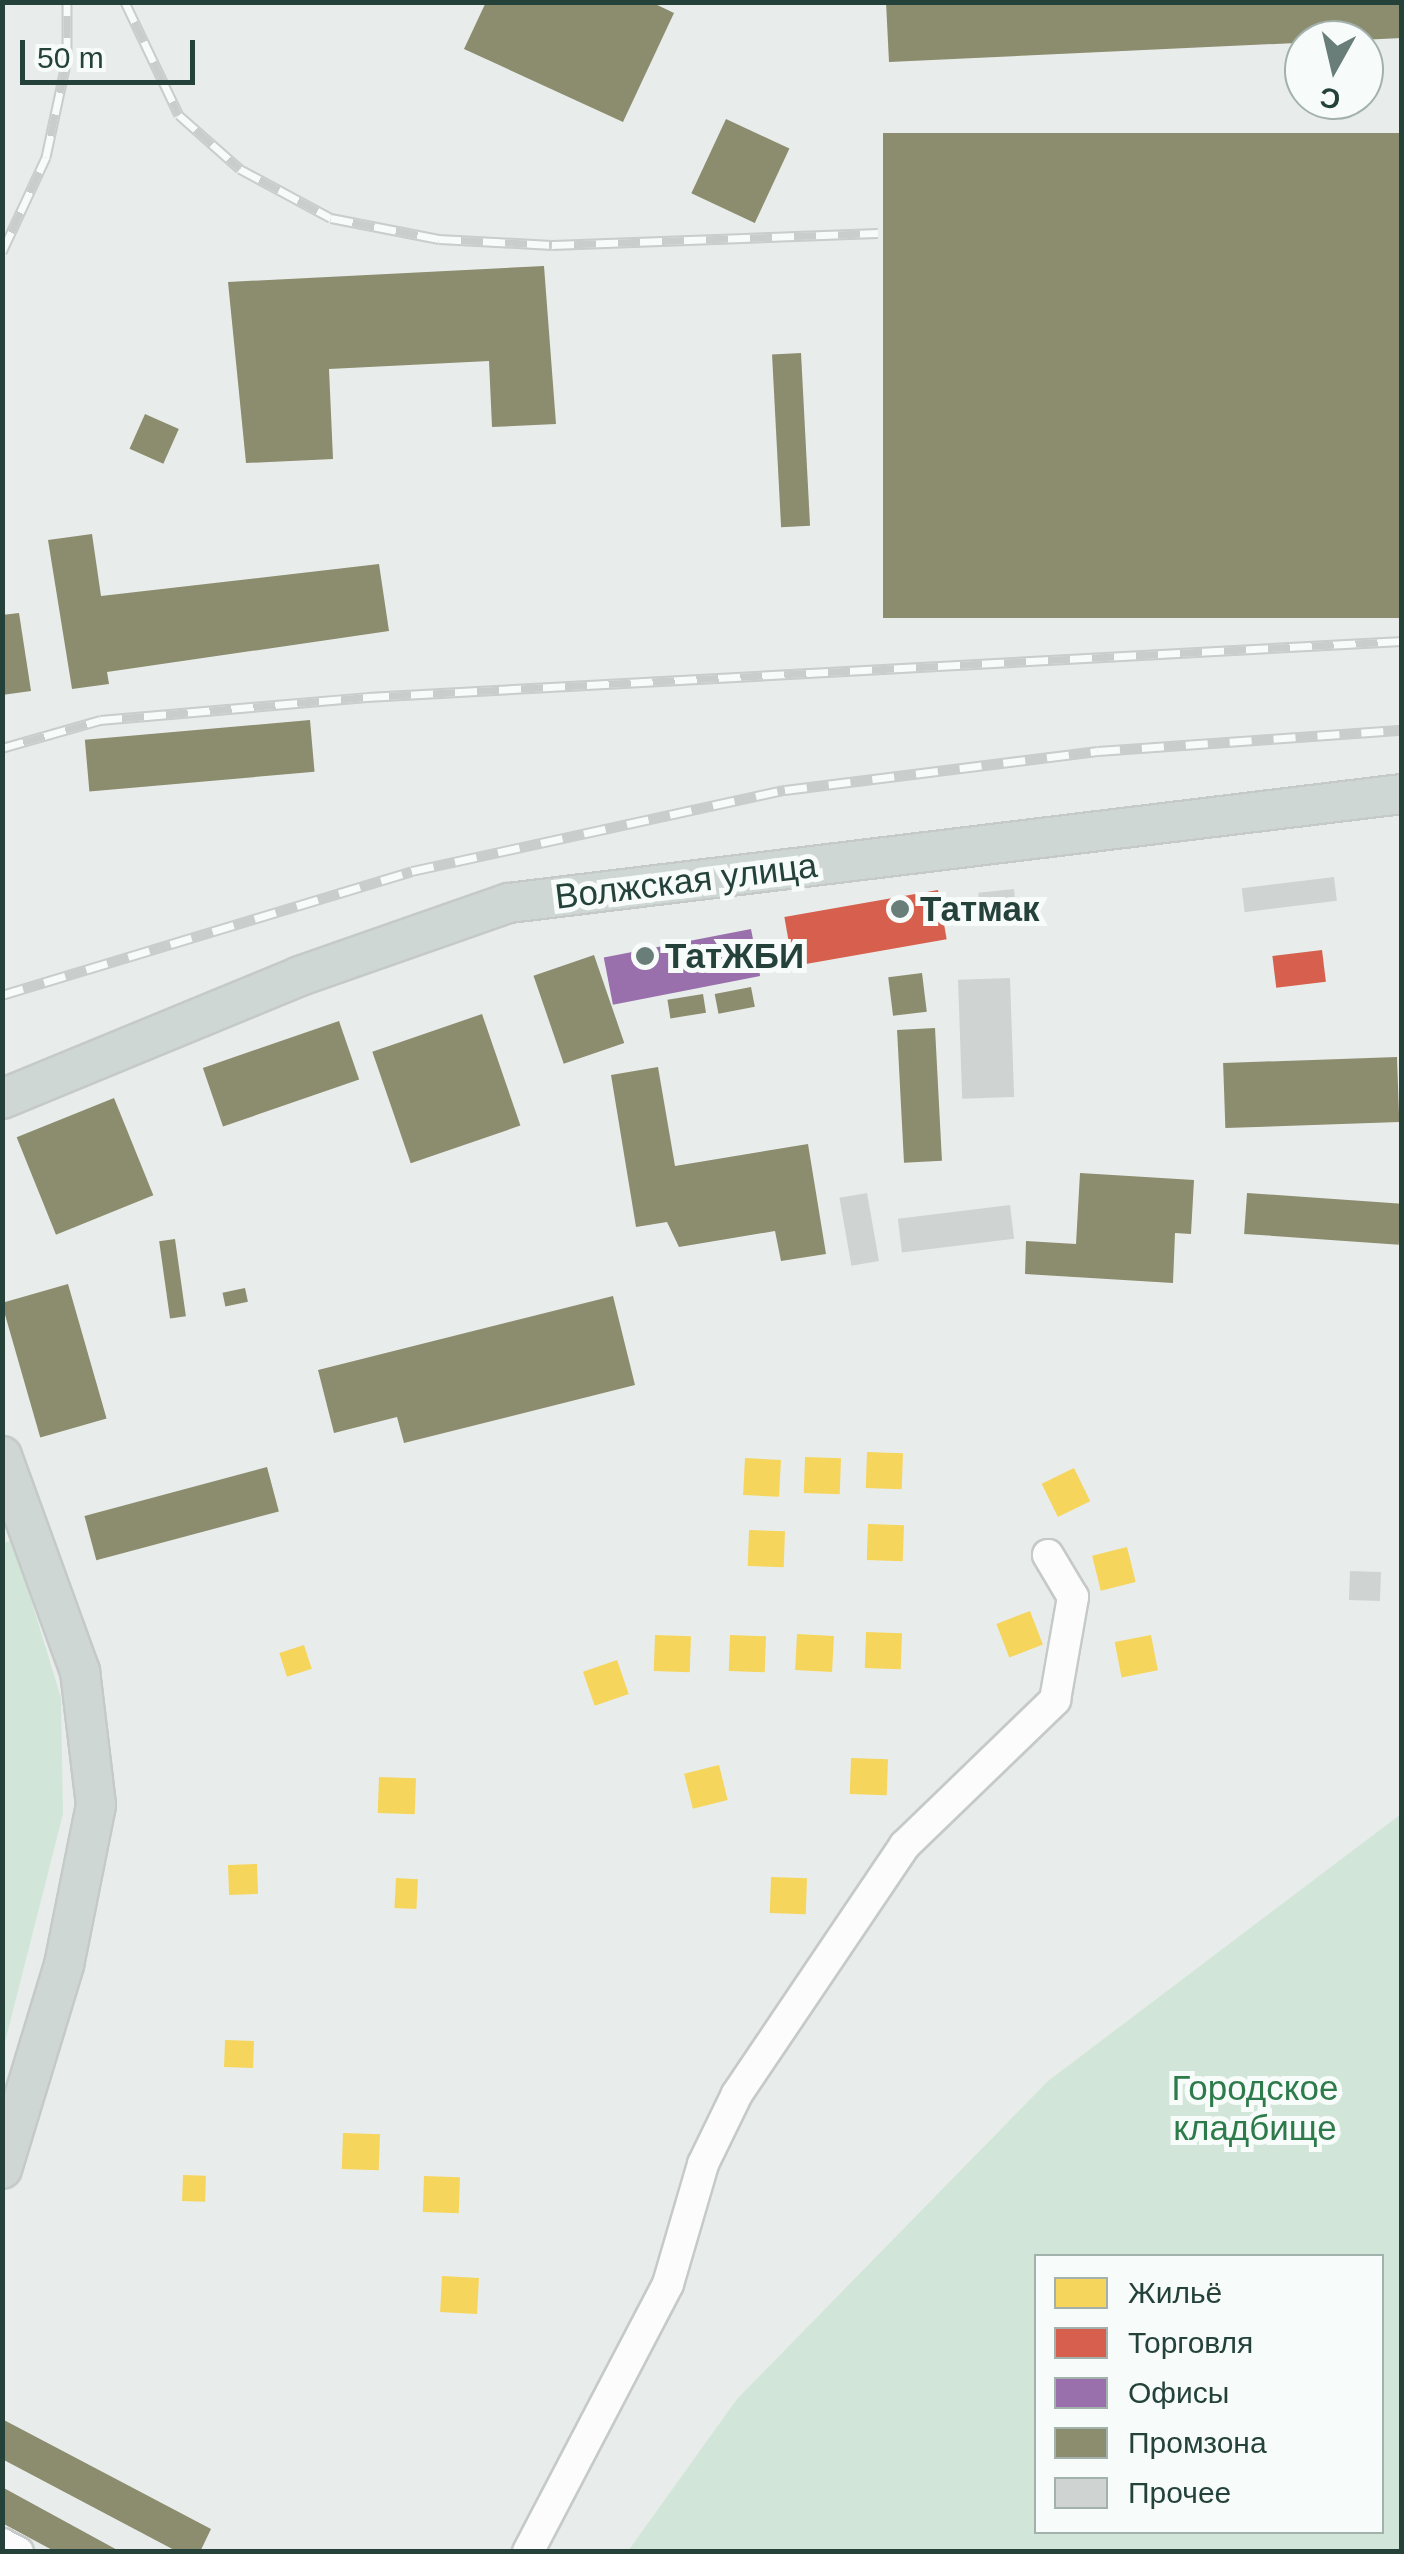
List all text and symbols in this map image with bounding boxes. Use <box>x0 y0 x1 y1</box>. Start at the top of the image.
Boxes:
scale bar <box>25 20 200 82</box>
north arrow <box>1284 20 1384 120</box>
text: 50 m <box>37 41 104 74</box>
text: С <box>1318 81 1342 115</box>
street label: Волжская улица <box>553 844 819 918</box>
place label: Татмак <box>920 888 1040 930</box>
marker: Татмак <box>889 898 911 920</box>
place label: ТатЖБИ <box>665 935 804 977</box>
marker: ТатЖБИ <box>634 945 656 967</box>
park label: Городское кладбище <box>1172 2067 1338 2149</box>
legend <box>1034 2254 1384 2534</box>
text: Жильё <box>1128 2276 1222 2309</box>
text: Торговля <box>1128 2326 1253 2359</box>
text: Офисы <box>1128 2376 1229 2409</box>
text: Промзона <box>1128 2426 1267 2459</box>
text: Прочее <box>1128 2476 1231 2509</box>

